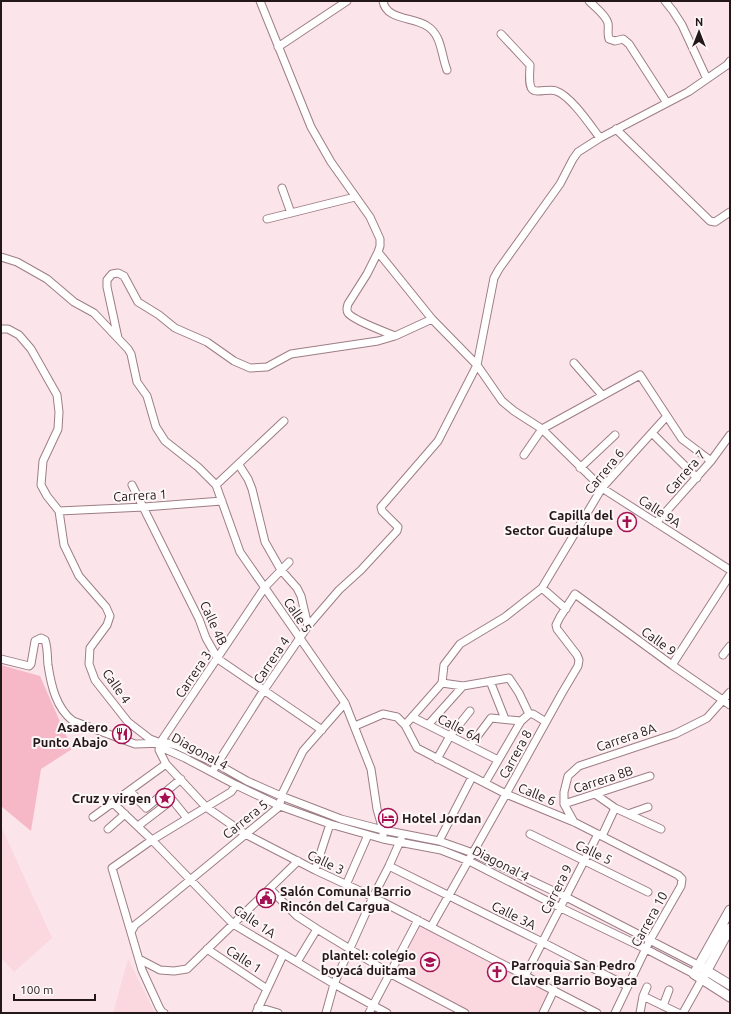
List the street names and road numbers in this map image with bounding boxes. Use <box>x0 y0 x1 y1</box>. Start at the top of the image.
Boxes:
street label: Carrera 6 <box>582 446 626 496</box>
street label: Carrera 7 <box>662 447 708 497</box>
street label: Carrera 1 <box>113 487 167 503</box>
street label: Calle 9A <box>636 492 684 530</box>
street label: Calle 5 <box>281 595 315 635</box>
street label: Calle 4B <box>198 599 230 647</box>
street label: Calle 9 <box>639 624 679 658</box>
street label: Carrera 4 <box>250 634 292 686</box>
street label: Carrera 3 <box>172 648 214 700</box>
street label: Calle 4 <box>100 666 134 706</box>
street label: Calle 6A <box>436 711 485 745</box>
street label: Carrera 8A <box>594 720 658 754</box>
street label: Carrera 8 <box>496 727 534 781</box>
street label: Diagonal 4 <box>170 730 230 772</box>
street label: Carrera 8B <box>571 763 635 795</box>
street label: Calle 6 <box>516 780 558 808</box>
street label: Carrera 5 <box>220 797 270 841</box>
street label: Calle 5 <box>573 837 615 867</box>
street label: Diagonal 4 <box>470 843 532 883</box>
street label: Calle 3 <box>305 847 347 877</box>
street label: Carrera 9 <box>538 862 574 916</box>
street label: Carrera 10 <box>628 889 670 949</box>
street label: Calle 3A <box>490 898 539 932</box>
street label: Calle 1A <box>231 902 279 940</box>
street label: Calle 1 <box>224 943 264 975</box>

